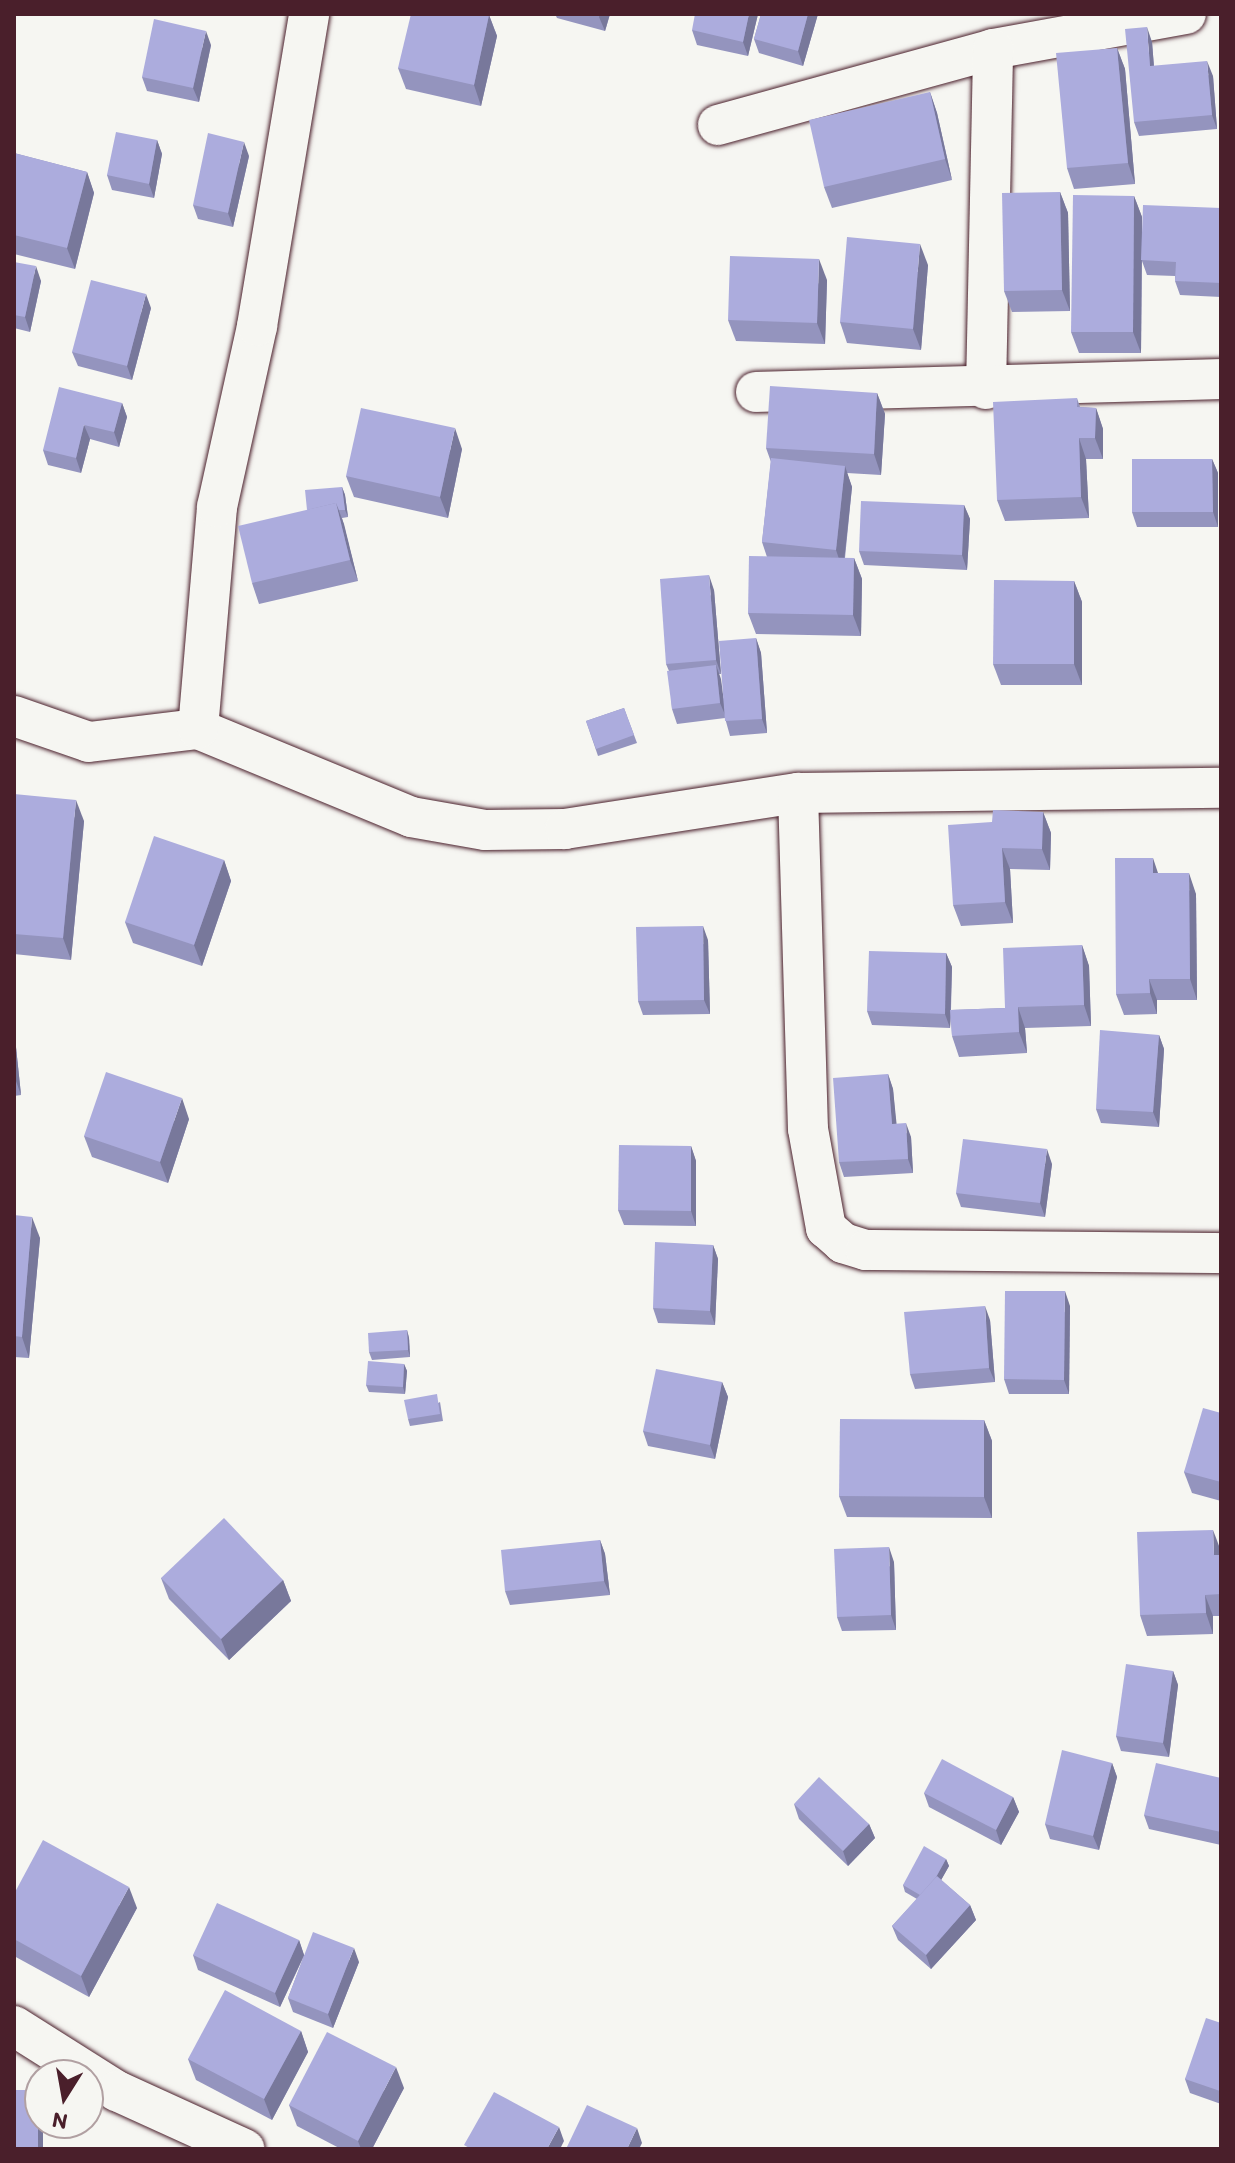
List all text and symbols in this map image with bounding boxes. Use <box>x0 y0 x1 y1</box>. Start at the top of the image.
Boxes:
north arrow <box>24 2059 104 2139</box>
text: N <box>50 2106 70 2136</box>

